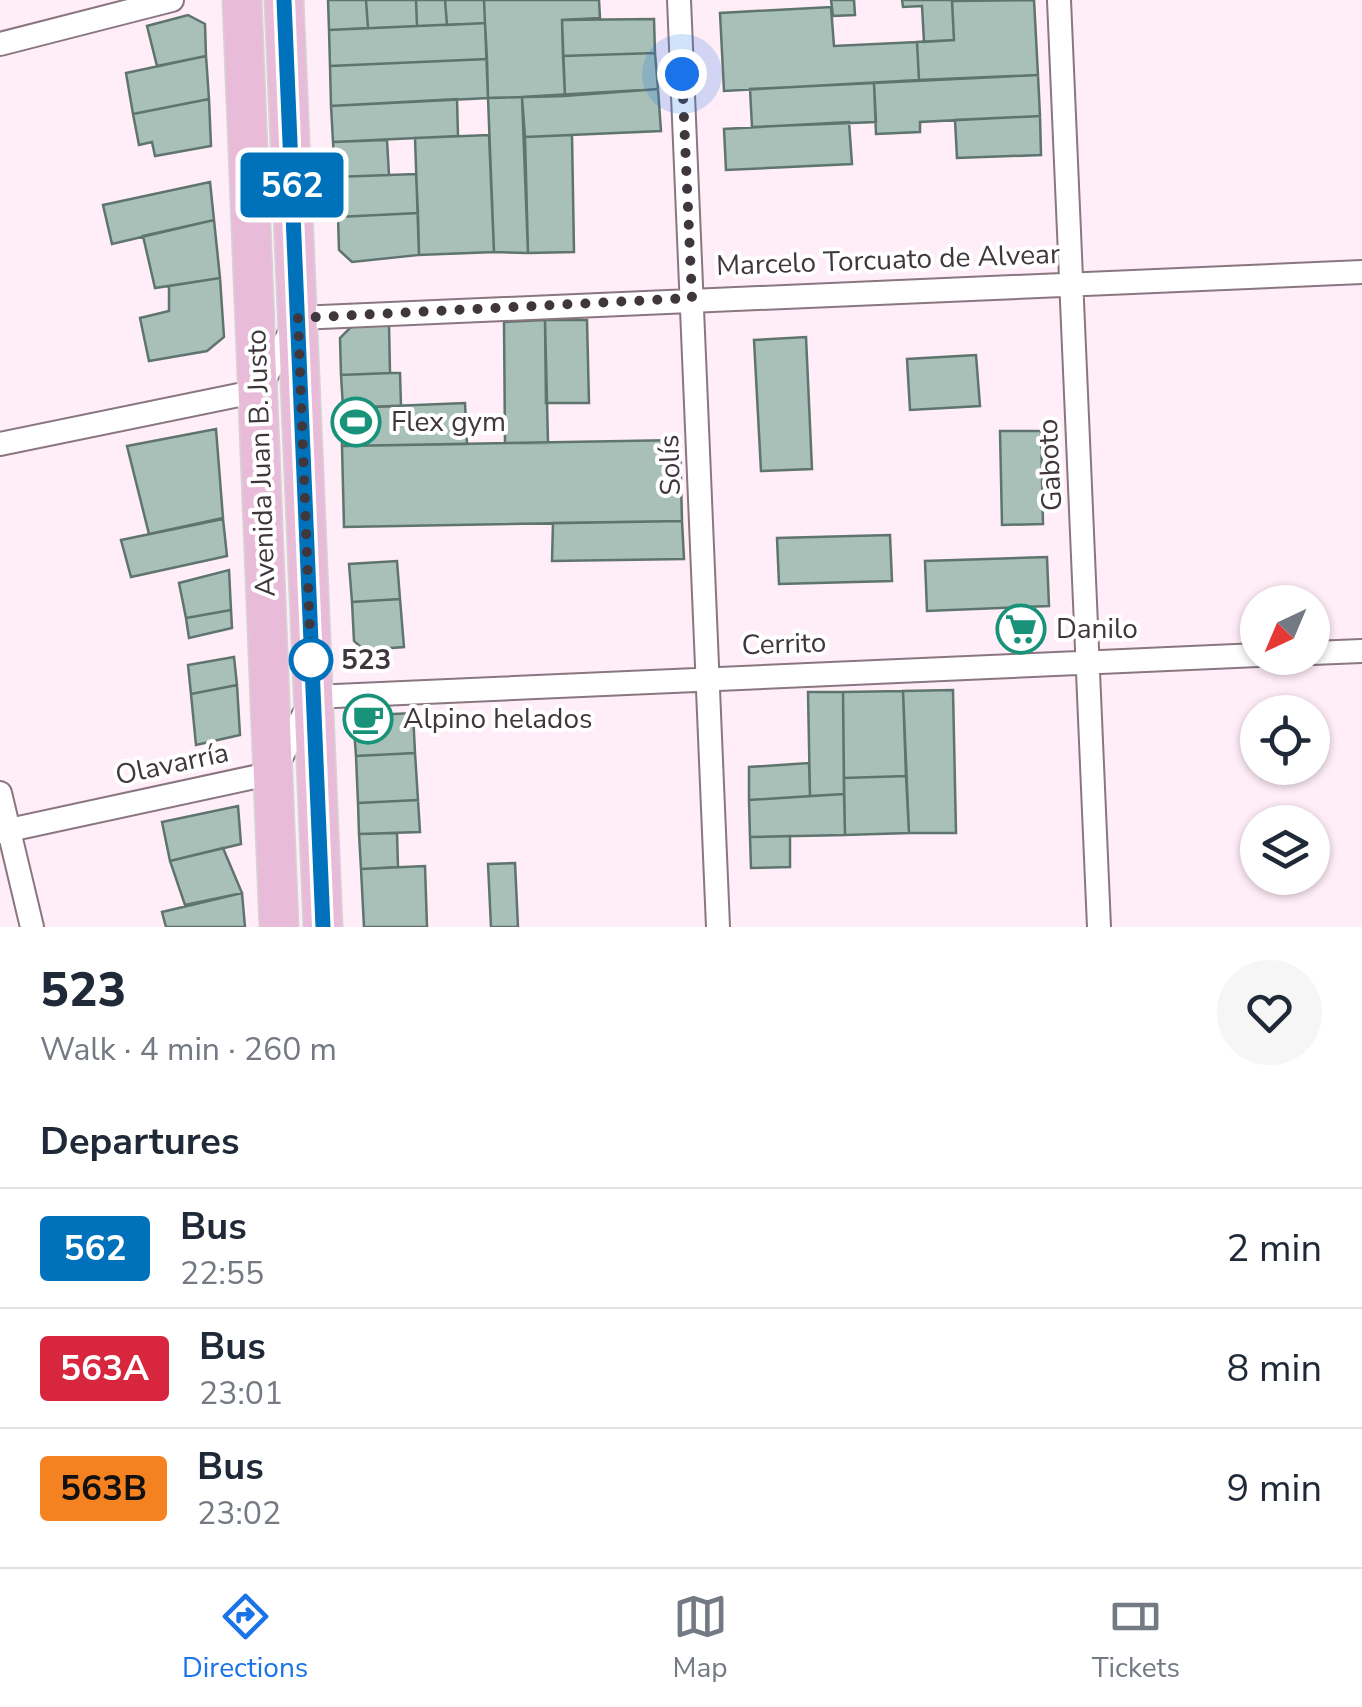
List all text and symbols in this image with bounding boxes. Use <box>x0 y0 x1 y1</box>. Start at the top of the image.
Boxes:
your location <box>657 49 707 99</box>
line badge: 562 <box>234 152 350 218</box>
text: 562 <box>260 162 324 209</box>
street label: Marcelo Torcuato de Alvear <box>715 235 1061 285</box>
street label: Avenida Juan B. Justo <box>237 328 285 598</box>
sports icon: Flex gym <box>330 396 382 448</box>
place label: Flex gym <box>391 403 506 441</box>
street label: Gaboto <box>1029 418 1071 512</box>
street label: Solís <box>650 434 690 496</box>
north arrow <box>1240 585 1330 675</box>
map controls <box>1240 585 1330 895</box>
supermarket icon: Danilo <box>995 603 1047 655</box>
place label: Danilo <box>1056 610 1138 648</box>
street label: Cerrito <box>741 624 827 664</box>
marker: 523 <box>290 639 332 681</box>
place label: 523 <box>341 641 391 679</box>
cafe icon: Alpino helados <box>342 693 394 745</box>
button: locate <box>1240 695 1330 785</box>
place label: Alpino helados <box>403 700 592 738</box>
street label: Olavarría <box>112 733 232 795</box>
button: layers <box>1240 805 1330 895</box>
text: 523 <box>40 957 126 1023</box>
button: heart <box>1217 960 1322 1065</box>
text: Walk · 4 min · 260 m <box>40 1028 337 1071</box>
text: Departures <box>40 1116 239 1167</box>
text: Bus <box>180 1201 247 1252</box>
text: 2 min <box>1227 1223 1322 1274</box>
text: 562 <box>63 1225 127 1272</box>
text: 22:55 <box>180 1252 264 1295</box>
text: Bus <box>199 1321 266 1372</box>
text: 8 min <box>1227 1343 1322 1394</box>
text: 563A <box>60 1345 149 1392</box>
text: 23:01 <box>199 1372 283 1415</box>
text: Bus <box>197 1441 264 1492</box>
text: 9 min <box>1227 1463 1322 1514</box>
text: 563B <box>60 1465 147 1512</box>
text: 23:02 <box>197 1492 281 1535</box>
tab: Directions <box>182 1589 308 1687</box>
tab: Map <box>672 1589 728 1687</box>
tab: Tickets <box>1092 1589 1180 1687</box>

